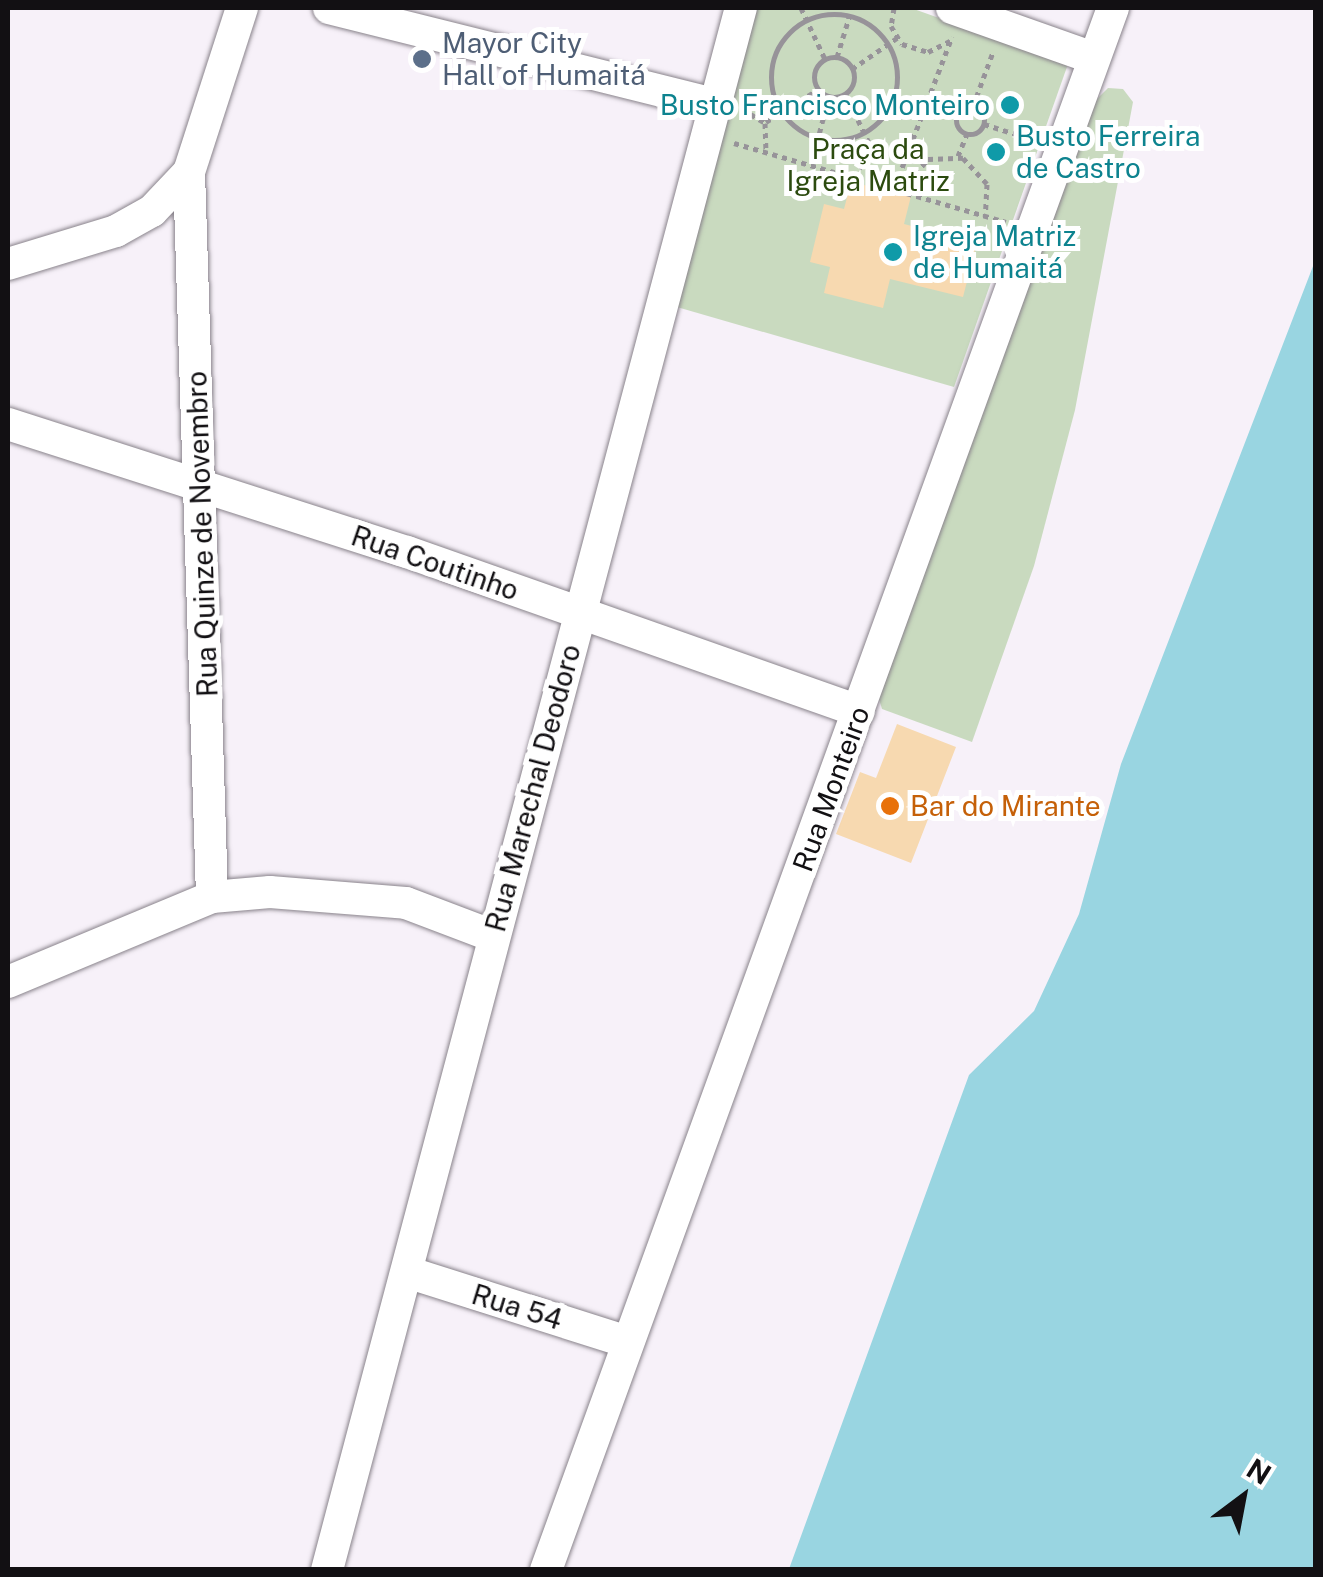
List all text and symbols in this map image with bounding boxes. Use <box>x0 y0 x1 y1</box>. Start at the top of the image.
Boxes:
place label: Mayor City Hall of Humaitá <box>442 26 646 92</box>
marker: Mayor City Hall of Humaitá <box>411 48 433 70</box>
place label: Busto Francisco Monteiro <box>659 88 990 122</box>
marker: Busto Francisco Monteiro <box>999 94 1021 116</box>
place label: Busto Ferreira de Castro <box>1016 119 1201 185</box>
park label: Praça da Igreja Matriz <box>786 132 950 198</box>
marker: Busto Ferreira de Castro <box>985 141 1007 163</box>
place label: Igreja Matriz de Humaitá <box>913 219 1076 285</box>
marker: Igreja Matriz de Humaitá <box>882 241 904 263</box>
street label: Rua Quinze de Novembro <box>180 370 224 698</box>
street label: Rua Coutinho <box>347 519 523 607</box>
street label: Rua Marechal Deodoro <box>478 641 588 935</box>
street label: Rua Monteiro <box>786 702 876 876</box>
place label: Bar do Mirante <box>910 789 1101 823</box>
marker: Bar do Mirante <box>879 795 901 817</box>
street label: Rua 54 <box>468 1277 566 1337</box>
north arrow <box>1193 1447 1293 1547</box>
text: N <box>1241 1451 1277 1491</box>

